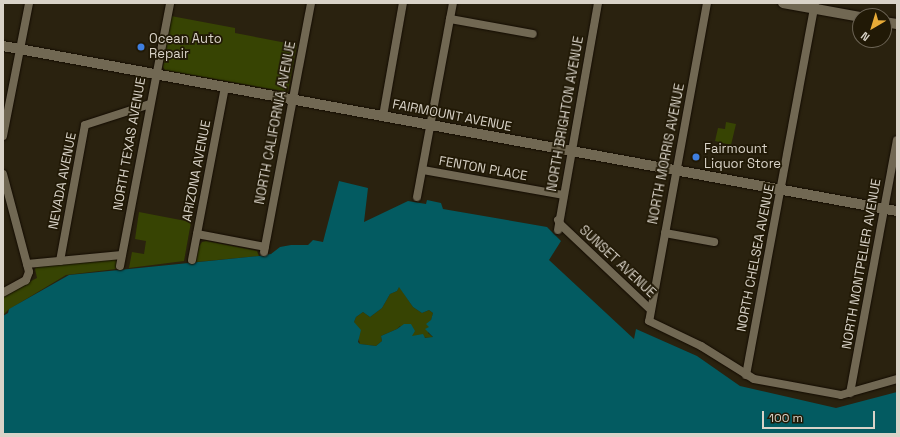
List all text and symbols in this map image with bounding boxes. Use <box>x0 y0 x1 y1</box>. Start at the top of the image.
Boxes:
north arrow <box>852 8 892 48</box>
text: N <box>858 29 872 44</box>
place label: Ocean Auto Repair <box>149 32 222 63</box>
street label: NORTH BRIGHTON AVENUE <box>545 35 587 193</box>
street label: NORTH CALIFORNIA AVENUE <box>252 40 300 206</box>
marker: Ocean Auto Repair <box>136 42 146 52</box>
street label: NORTH TEXAS AVENUE <box>111 76 149 212</box>
street label: NORTH MORRIS AVENUE <box>646 82 688 226</box>
street label: FAIRMOUNT AVENUE <box>391 97 513 135</box>
street label: ARIZONA AVENUE <box>179 119 215 223</box>
street label: NEVADA AVENUE <box>46 131 80 231</box>
place label: Fairmount Liquor Store <box>704 142 781 173</box>
marker: Fairmount Liquor Store <box>691 152 701 162</box>
street label: FENTON PLACE <box>438 154 528 184</box>
street label: NORTH MONTPELIER AVENUE <box>839 178 885 350</box>
street label: NORTH CHELSEA AVENUE <box>734 183 778 333</box>
street label: SUNSET AVENUE <box>575 223 659 301</box>
scale bar <box>764 403 877 429</box>
text: 100 m <box>769 410 803 426</box>

